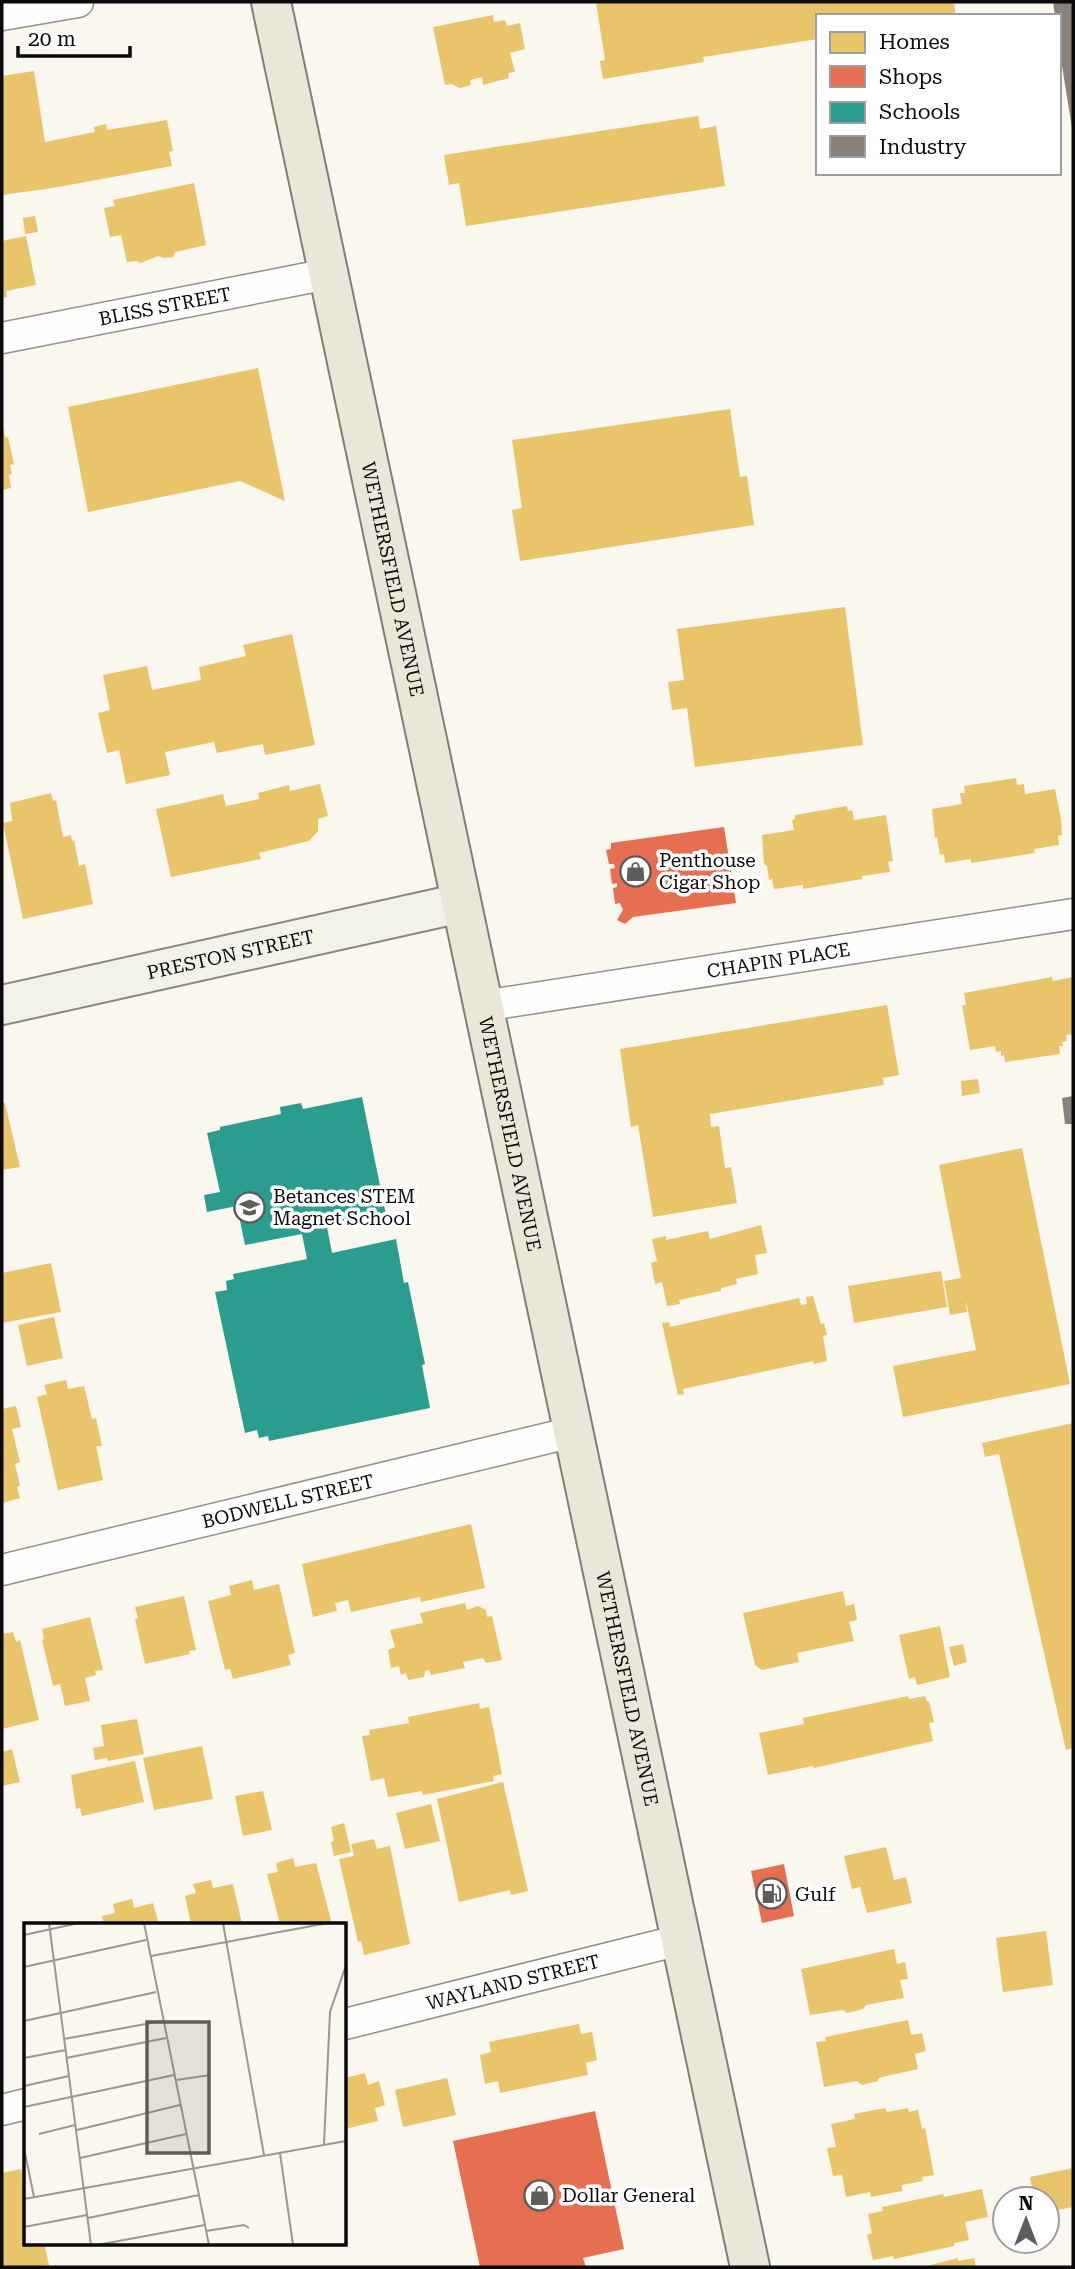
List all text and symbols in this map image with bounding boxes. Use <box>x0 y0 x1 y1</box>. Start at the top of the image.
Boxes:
scale bar <box>18 14 130 58</box>
legend <box>816 14 1061 175</box>
text: 20 m <box>28 27 76 51</box>
text: Homes <box>879 30 950 54</box>
text: Shops <box>879 65 942 89</box>
text: Schools <box>879 100 960 124</box>
text: Industry <box>879 135 967 159</box>
street label: BLISS STREET <box>97 282 233 331</box>
street label: WETHERSFIELD AVENUE <box>357 460 429 699</box>
place label: Penthouse Cigar Shop <box>659 849 761 894</box>
shop icon: Penthouse Cigar Shop <box>619 854 653 888</box>
street label: PRESTON STREET <box>145 925 317 985</box>
street label: CHAPIN PLACE <box>705 938 852 983</box>
street label: WETHERSFIELD AVENUE <box>474 1015 546 1254</box>
place label: Betances STEM Magnet School <box>273 1185 415 1230</box>
school or university icon: Betances STEM Magnet School <box>233 1190 267 1224</box>
street label: BODWELL STREET <box>199 1470 376 1533</box>
street label: WETHERSFIELD AVENUE <box>591 1569 663 1808</box>
fuel station icon: Gulf <box>755 1877 789 1911</box>
place label: Gulf <box>795 1883 836 1906</box>
inset map <box>24 1923 346 2244</box>
street label: WAYLAND STREET <box>424 1950 602 2015</box>
shop icon: Dollar General <box>522 2178 556 2212</box>
place label: Dollar General <box>562 2184 695 2207</box>
north arrow <box>991 2185 1061 2255</box>
text: N <box>1019 2192 1034 2215</box>

